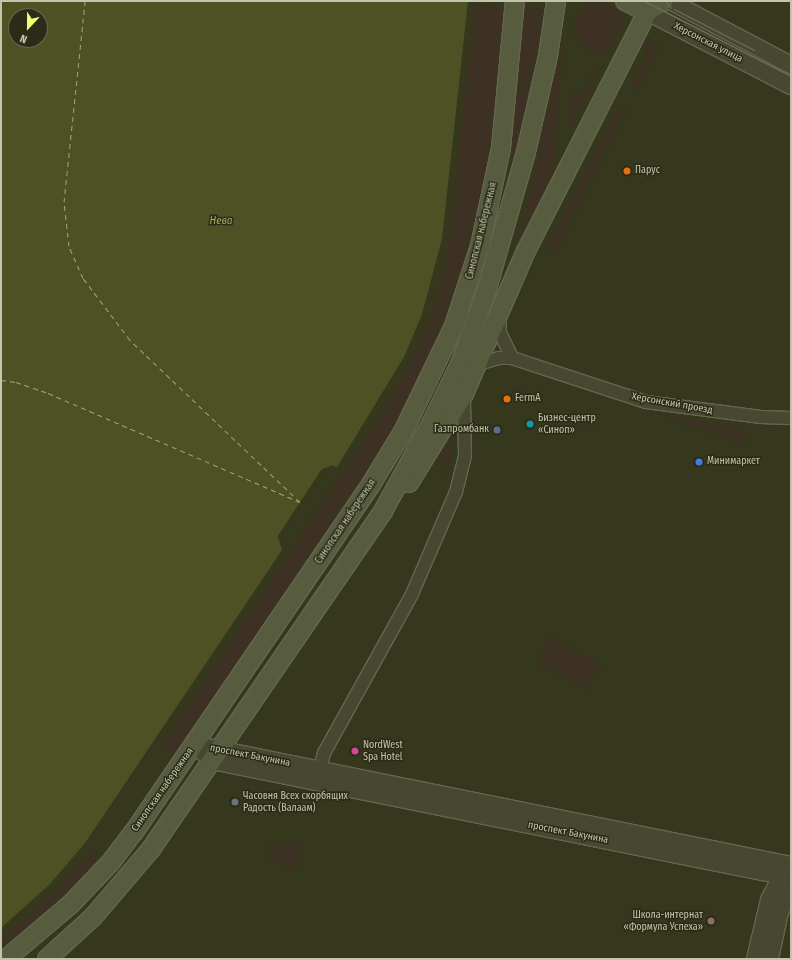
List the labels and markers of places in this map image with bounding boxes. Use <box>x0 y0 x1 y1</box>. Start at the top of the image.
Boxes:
place label: Парус <box>635 165 660 177</box>
marker: Парус <box>622 166 632 176</box>
place label: FermA <box>515 393 540 405</box>
marker: FermA <box>502 394 512 404</box>
place label: Бизнес-центр «Синоп» <box>538 412 596 436</box>
marker: Бизнес-центр «Синоп» <box>525 419 535 429</box>
place label: Газпромбанк <box>434 424 489 436</box>
marker: Газпромбанк <box>492 425 502 435</box>
place label: Минимаркет <box>707 456 760 468</box>
marker: Минимаркет <box>694 457 704 467</box>
place label: NordWest Spa Hotel <box>363 739 403 762</box>
marker: NordWest Spa Hotel <box>350 746 360 756</box>
place label: Часовня Всех скорбящих Радость (Валаам) <box>243 790 348 814</box>
marker: Часовня Всех скорбящих Радость (Валаам) <box>230 797 240 807</box>
place label: Школа-интернат «Формула Успеха» <box>624 909 703 932</box>
marker: Школа-интернат «Формула Успеха» <box>706 916 716 926</box>

